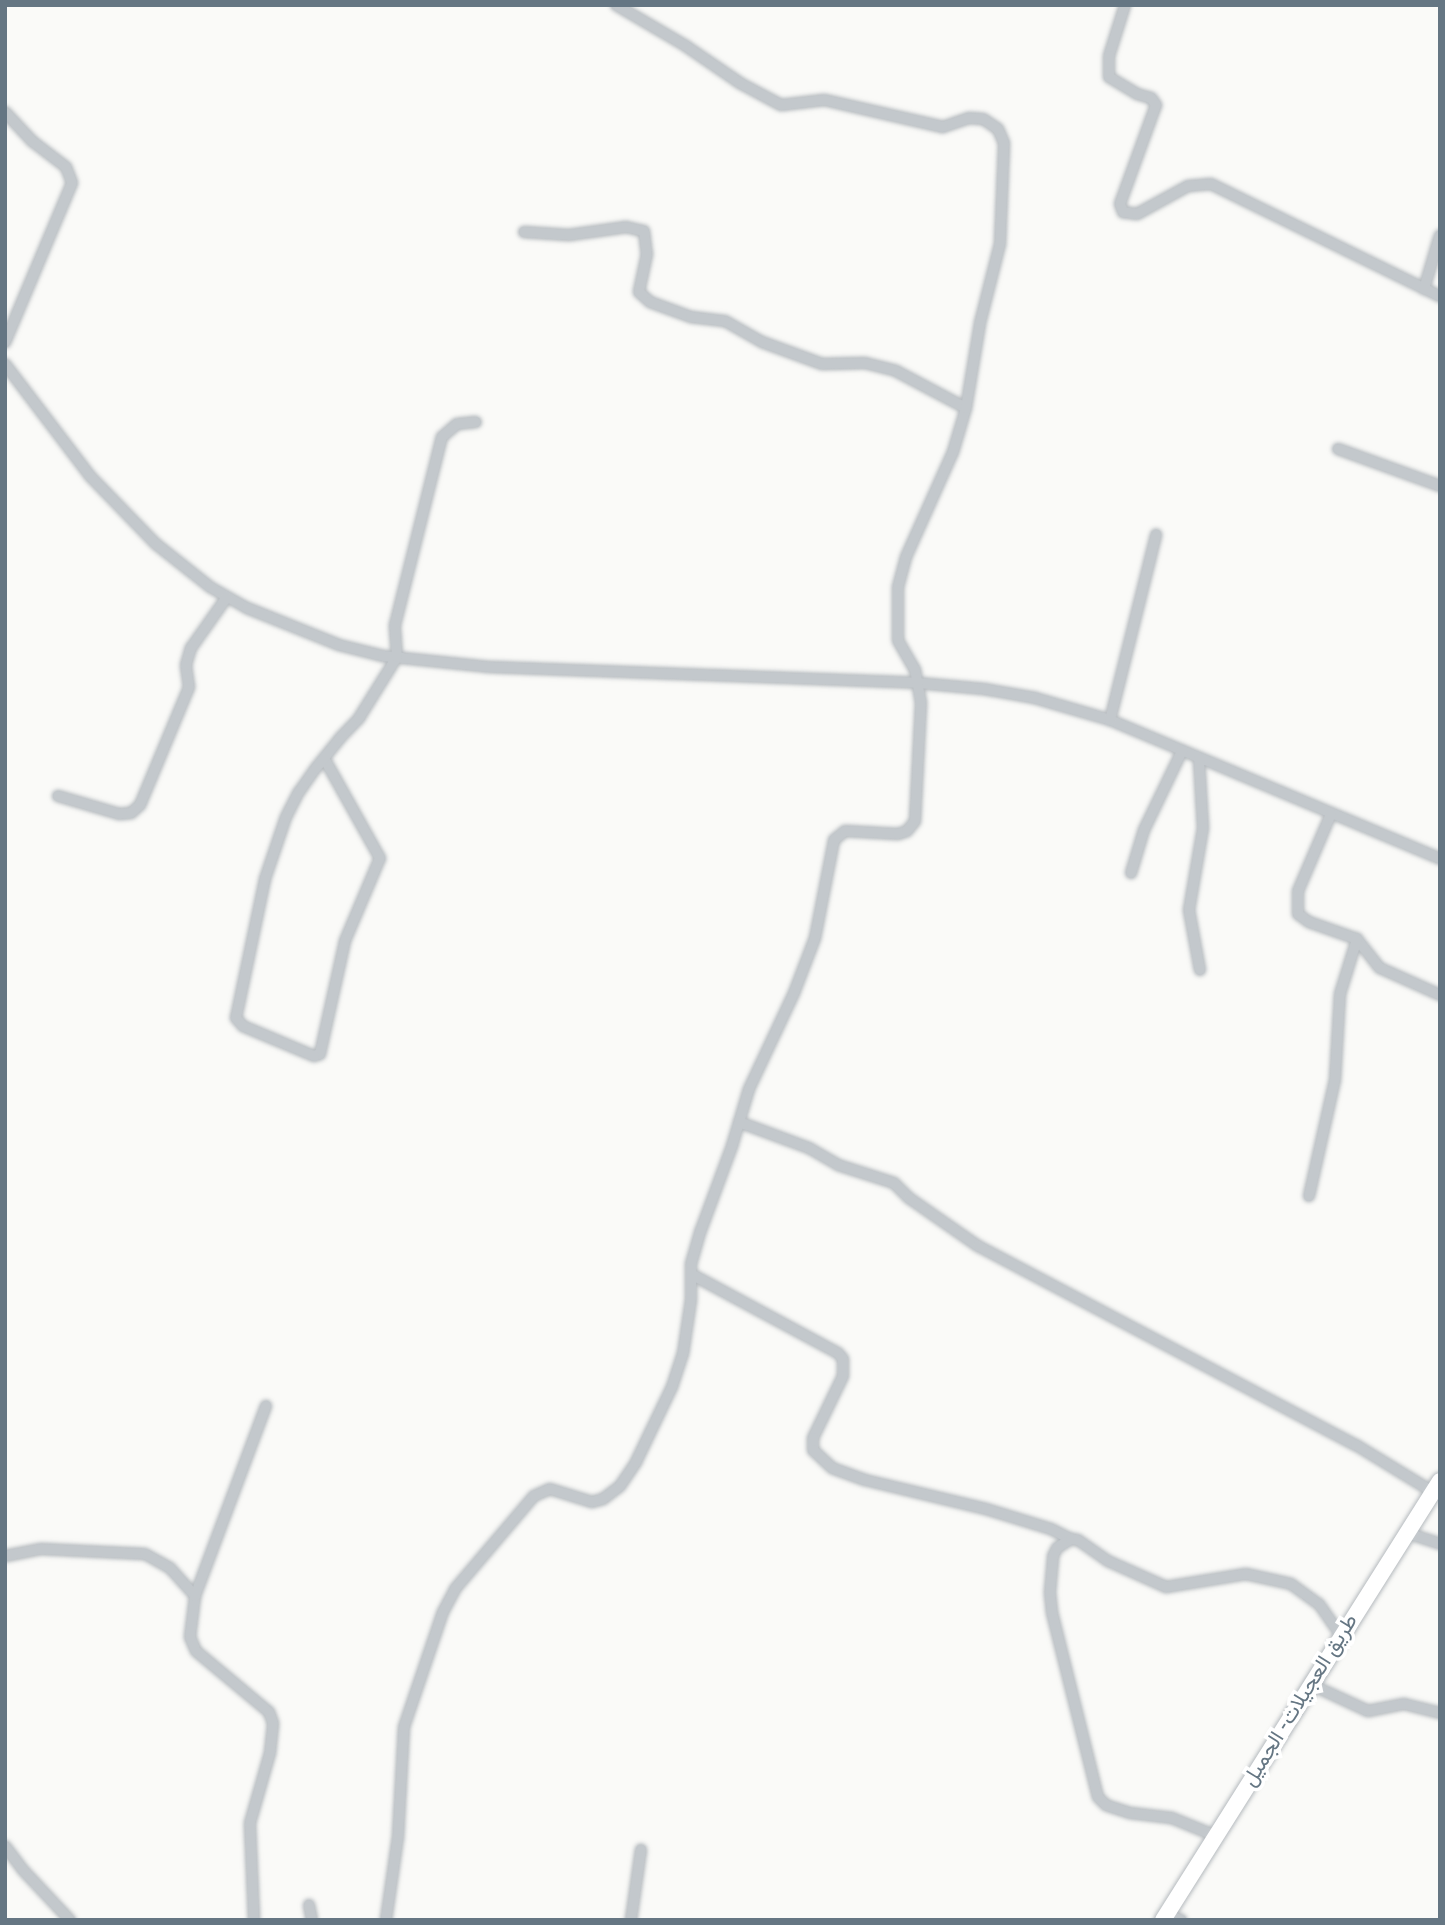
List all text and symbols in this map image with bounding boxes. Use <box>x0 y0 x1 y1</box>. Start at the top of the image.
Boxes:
street label: طريق العجيلات- الجميل <box>1238 1610 1364 1792</box>

